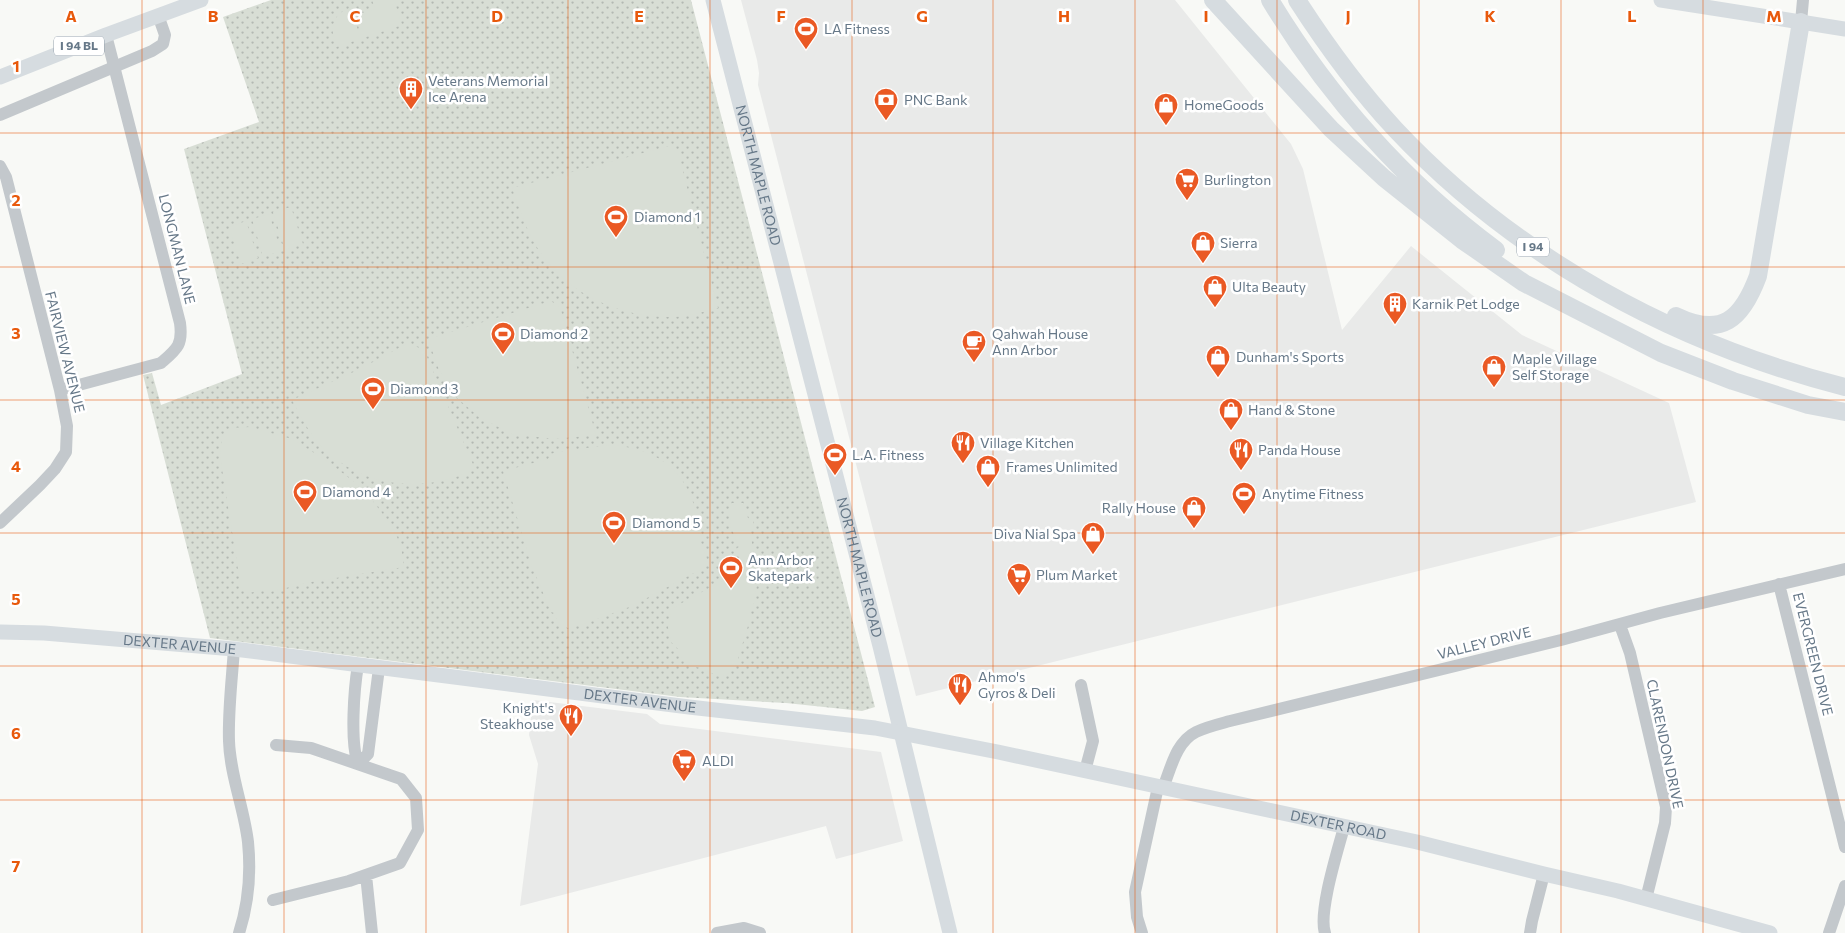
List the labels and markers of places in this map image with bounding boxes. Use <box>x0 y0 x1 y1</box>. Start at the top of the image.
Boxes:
sports icon: LA Fitness <box>793 16 819 50</box>
place label: LA Fitness <box>824 20 890 37</box>
place label: Veterans Memorial Ice Arena <box>428 72 548 105</box>
building icon: Veterans Memorial Ice Arena <box>398 76 424 110</box>
bank icon: PNC Bank <box>873 87 899 121</box>
place label: PNC Bank <box>904 91 968 108</box>
shop icon: HomeGoods <box>1153 92 1179 126</box>
place label: HomeGoods <box>1184 96 1264 113</box>
supermarket icon: Burlington <box>1174 167 1200 201</box>
place label: Burlington <box>1204 171 1271 188</box>
sports icon: Diamond 1 <box>603 204 629 238</box>
place label: Diamond 1 <box>634 208 701 225</box>
shop icon: Sierra <box>1190 230 1216 264</box>
place label: Sierra <box>1220 234 1258 251</box>
shop icon: Ulta Beauty <box>1202 274 1228 308</box>
place label: Ulta Beauty <box>1232 278 1306 295</box>
building icon: Karnik Pet Lodge <box>1382 291 1408 325</box>
place label: Karnik Pet Lodge <box>1412 295 1520 312</box>
sports icon: Diamond 2 <box>490 321 516 355</box>
place label: Diamond 2 <box>520 325 589 342</box>
place label: Qahwah House Ann Arbor <box>992 325 1088 358</box>
cafe icon: Qahwah House Ann Arbor <box>961 329 987 363</box>
shop icon: Dunham's Sports <box>1205 344 1231 378</box>
place label: Dunham's Sports <box>1236 348 1344 365</box>
place label: Maple Village Self Storage <box>1512 350 1597 383</box>
shop icon: Maple Village Self Storage <box>1481 354 1507 388</box>
sports icon: Diamond 3 <box>360 376 386 410</box>
place label: Diamond 3 <box>390 380 459 397</box>
shop icon: Hand & Stone <box>1218 397 1244 431</box>
place label: Hand & Stone <box>1248 401 1335 418</box>
restaurant icon: Village Kitchen <box>950 430 976 464</box>
place label: Village Kitchen <box>980 434 1074 451</box>
restaurant icon: Panda House <box>1228 437 1254 471</box>
place label: Panda House <box>1258 441 1341 458</box>
sports icon: L.A. Fitness <box>822 442 848 476</box>
place label: L.A. Fitness <box>852 446 924 463</box>
shop icon: Frames Unlimited <box>975 454 1001 488</box>
place label: Frames Unlimited <box>1006 458 1118 475</box>
sports icon: Diamond 4 <box>292 479 318 513</box>
sports icon: Anytime Fitness <box>1231 481 1257 515</box>
place label: Diamond 4 <box>322 483 392 500</box>
place label: Anytime Fitness <box>1262 485 1364 502</box>
shop icon: Rally House <box>1181 495 1207 529</box>
place label: Rally House <box>1102 499 1176 516</box>
sports icon: Diamond 5 <box>601 510 627 544</box>
place label: Diamond 5 <box>632 514 701 531</box>
shop icon: Diva Nial Spa <box>1080 521 1106 555</box>
place label: Diva Nial Spa <box>994 525 1076 542</box>
place label: Ann Arbor Skatepark <box>748 551 814 584</box>
sports icon: Ann Arbor Skatepark <box>718 555 744 589</box>
supermarket icon: Plum Market <box>1006 562 1032 596</box>
place label: Plum Market <box>1036 566 1118 583</box>
place label: Ahmo's Gyros & Deli <box>978 668 1056 701</box>
restaurant icon: Ahmo's Gyros & Deli <box>947 672 973 706</box>
place label: Knight's Steakhouse <box>480 699 554 732</box>
restaurant icon: Knight's Steakhouse <box>558 703 584 737</box>
supermarket icon: ALDI <box>671 748 697 782</box>
place label: ALDI <box>702 752 734 769</box>

